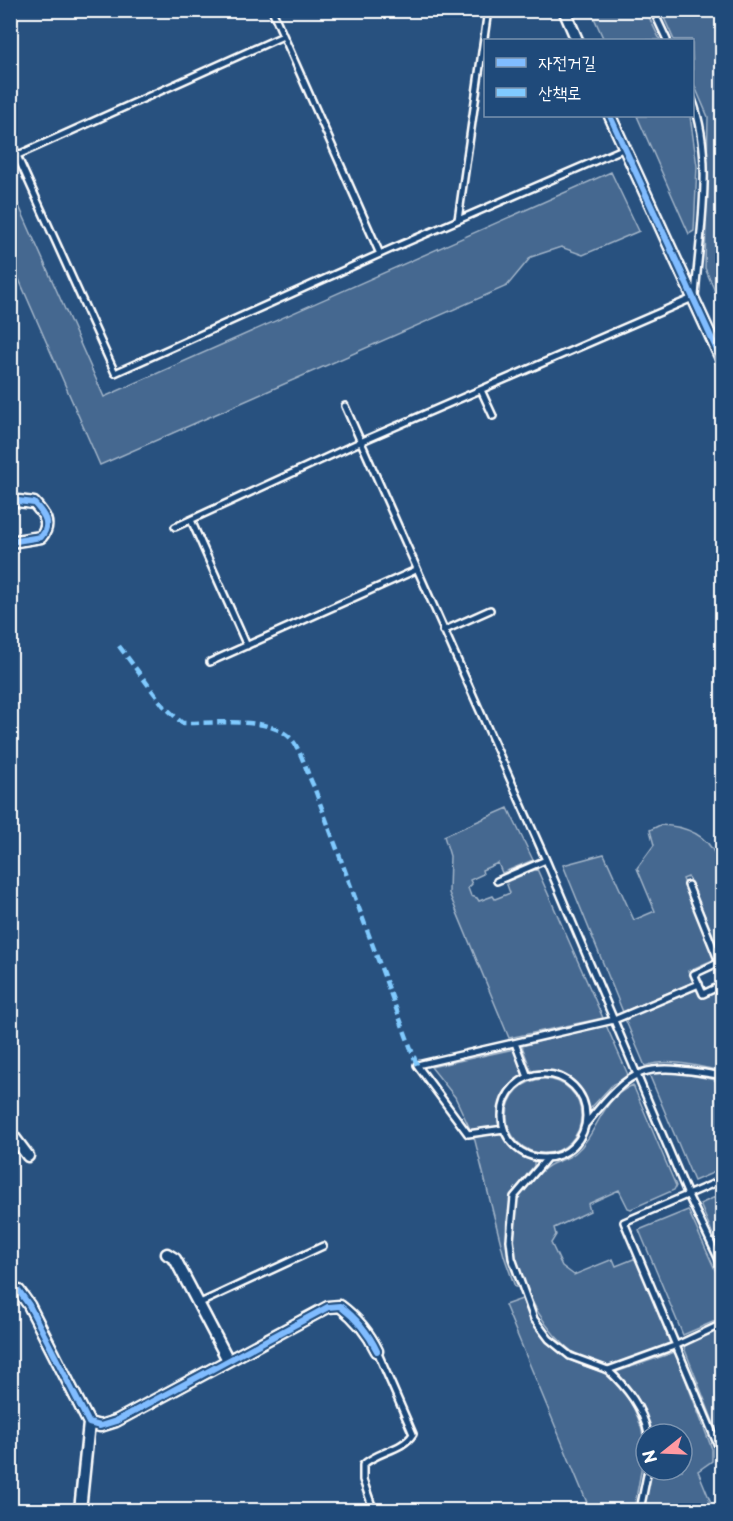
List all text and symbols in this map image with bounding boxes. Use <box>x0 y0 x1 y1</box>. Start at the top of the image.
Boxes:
legend <box>484 39 694 117</box>
text: 자전거길 <box>538 48 596 75</box>
text: 산책로 <box>538 78 581 105</box>
north arrow <box>634 1422 694 1482</box>
text: N <box>635 1447 662 1467</box>

